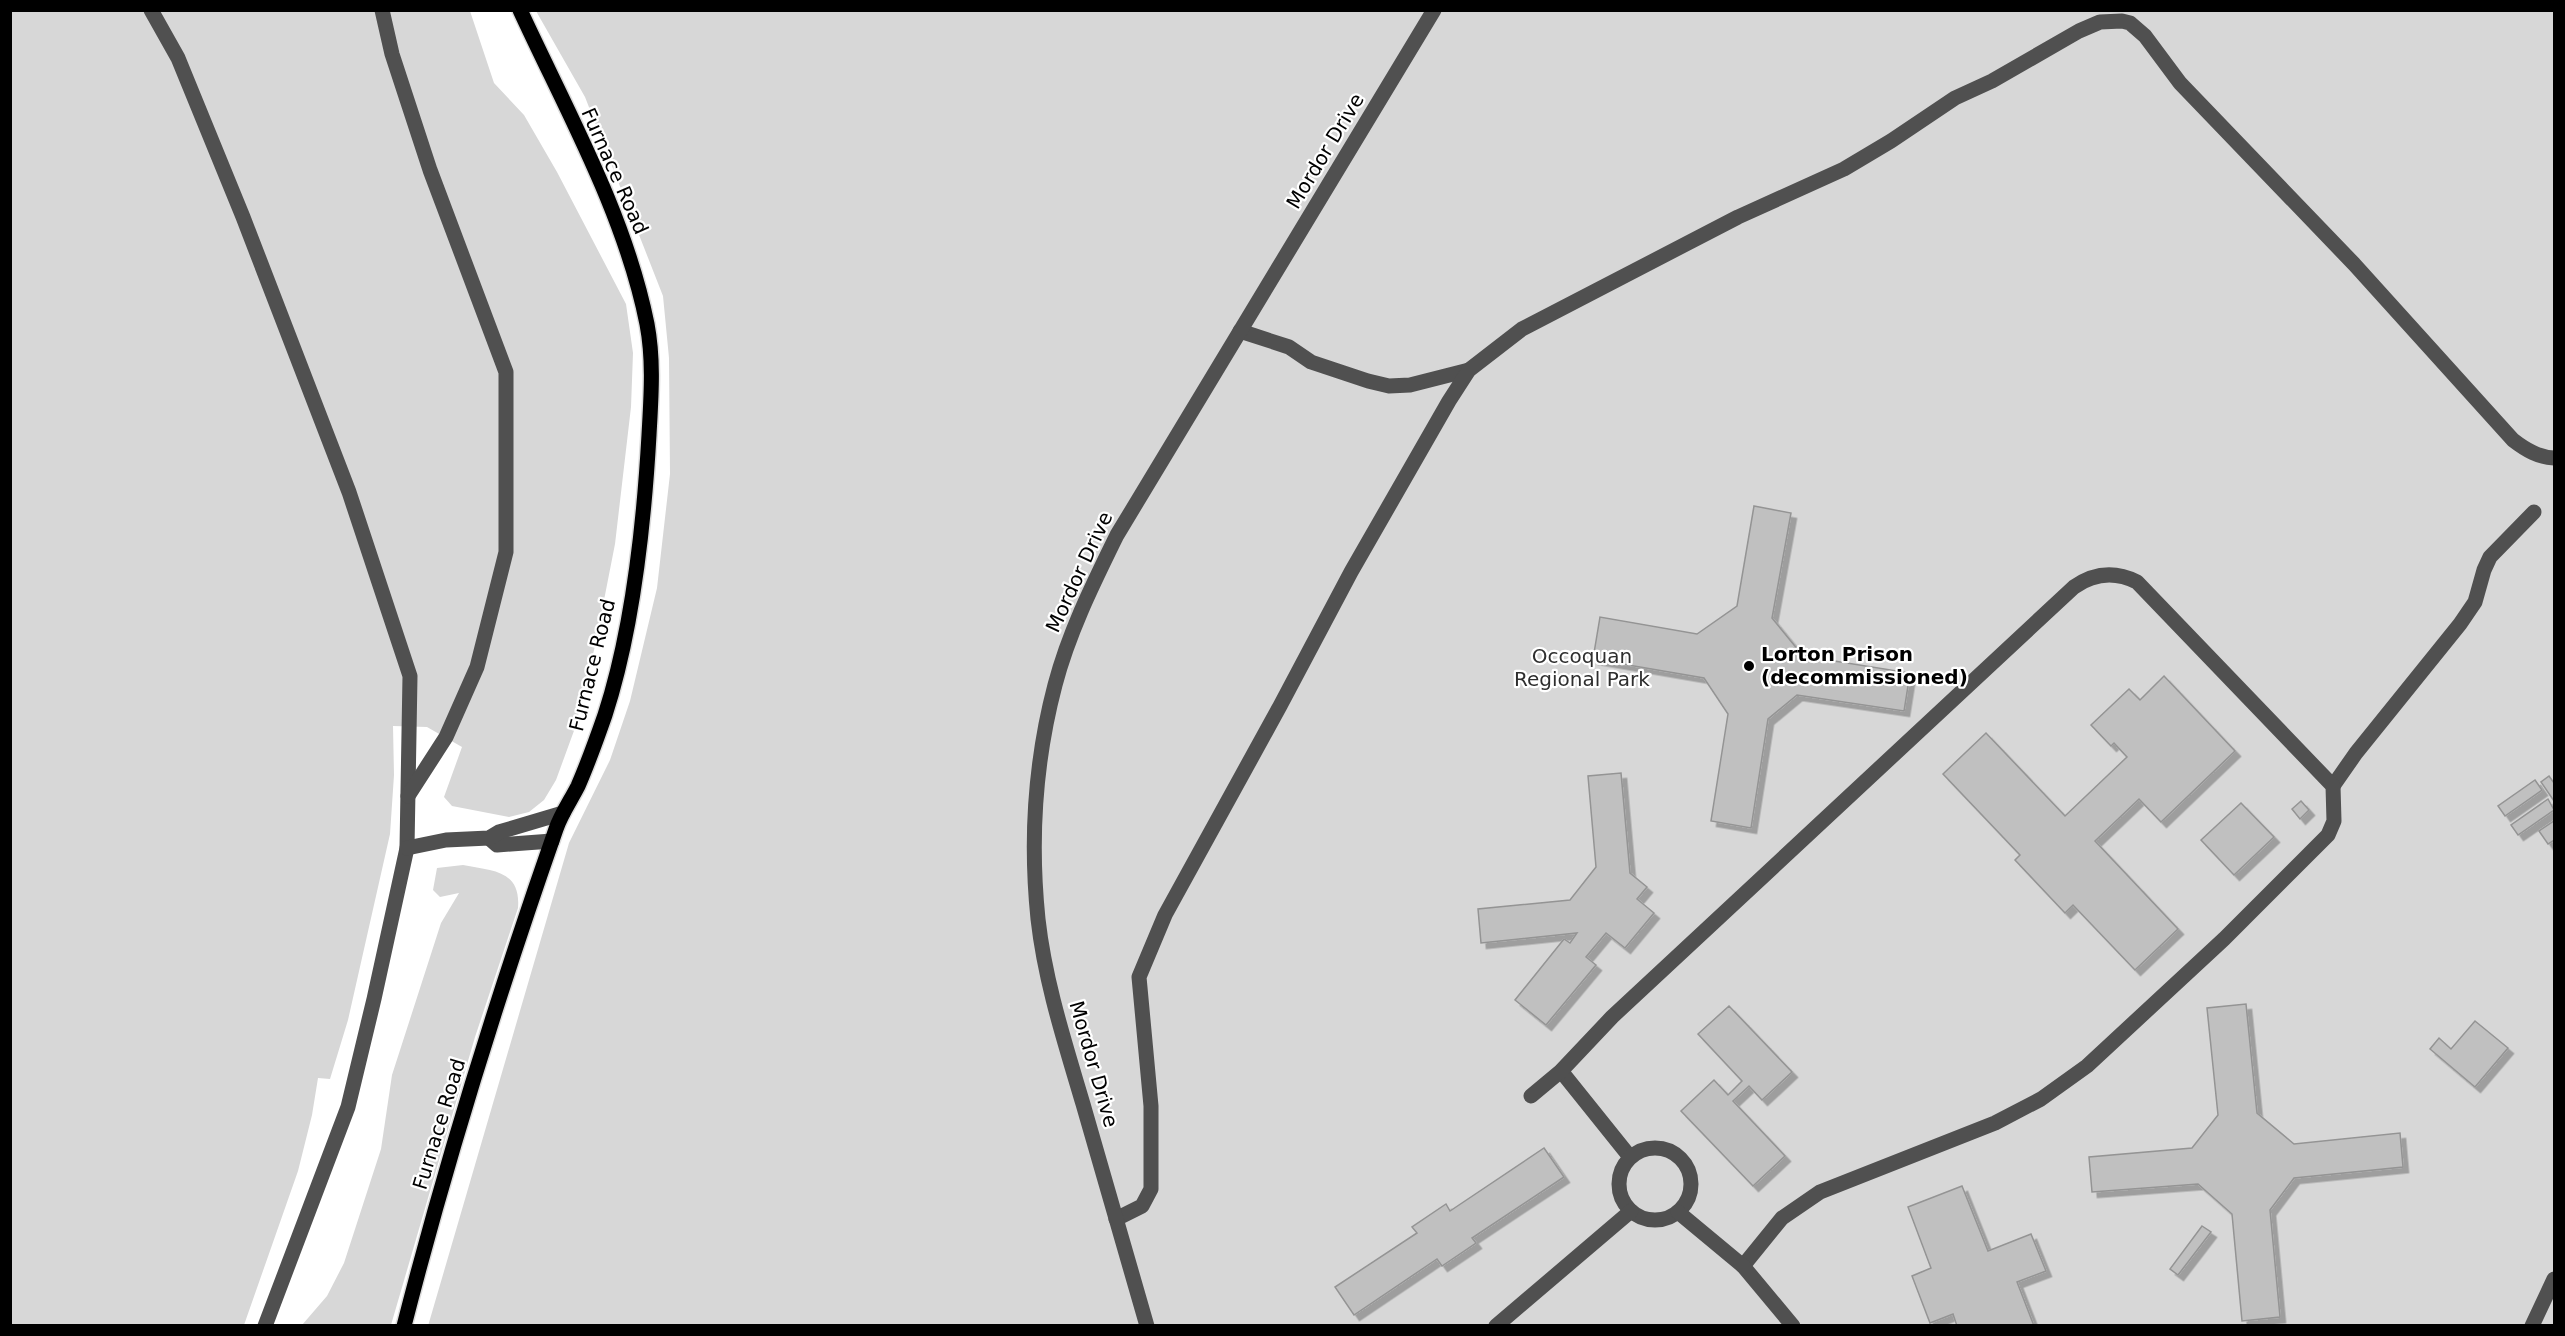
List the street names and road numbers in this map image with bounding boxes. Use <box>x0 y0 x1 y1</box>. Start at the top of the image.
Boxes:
street label: Mordor Drive <box>1281 89 1369 213</box>
street label: Furnace Road <box>576 104 654 238</box>
street label: Mordor Drive <box>1041 508 1117 636</box>
street label: Furnace Road <box>564 596 620 734</box>
street label: Mordor Drive <box>1065 998 1123 1130</box>
street label: Furnace Road <box>408 1056 470 1192</box>

